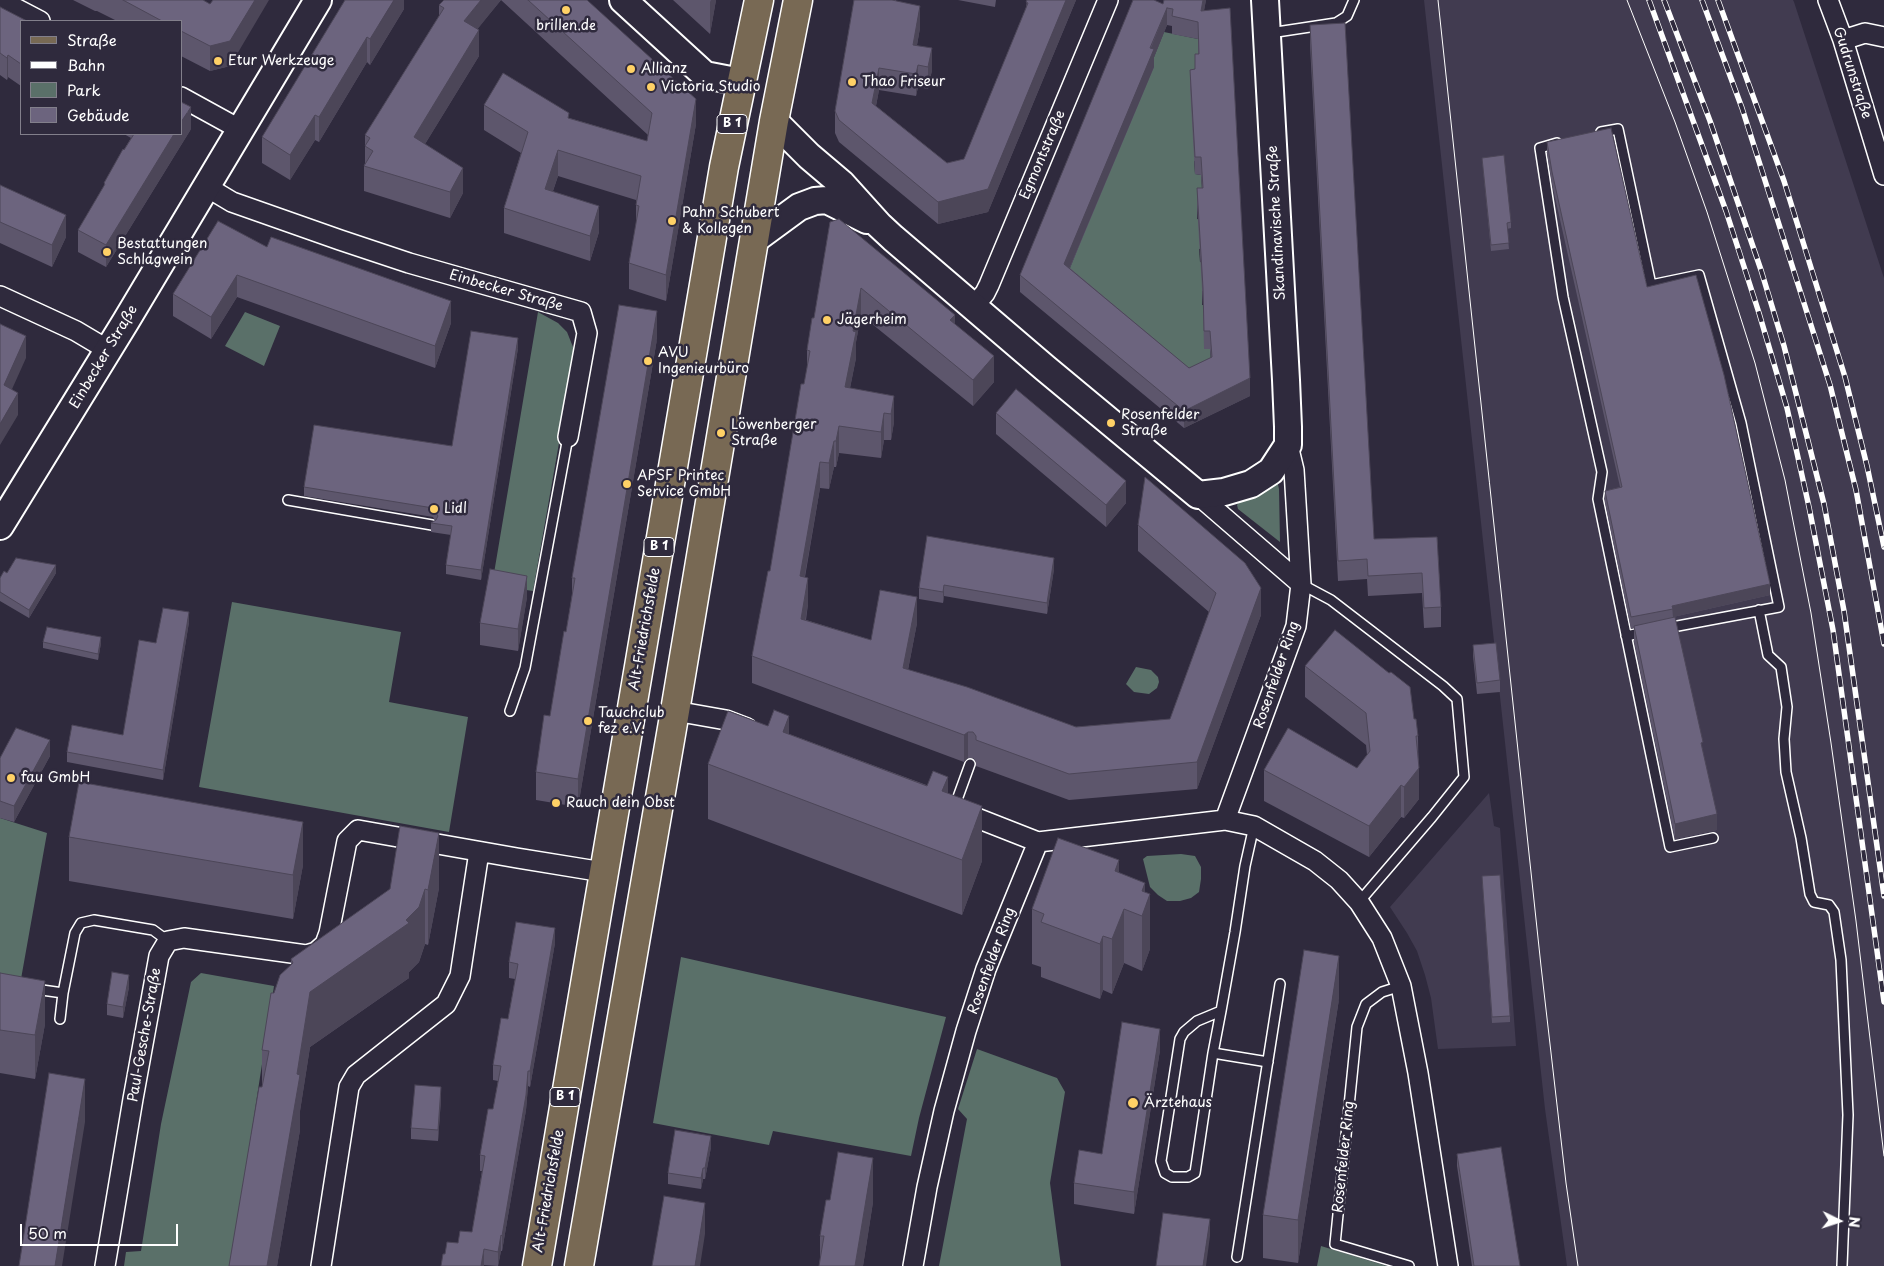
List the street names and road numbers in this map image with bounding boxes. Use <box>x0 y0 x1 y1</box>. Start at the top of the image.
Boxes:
street label: Gudrunstraße <box>1829 25 1875 121</box>
street label: Egmontstraße <box>1017 108 1069 202</box>
road number: B 1 <box>717 115 747 134</box>
street label: Skandinavische Straße <box>1265 145 1289 301</box>
street label: Einbecker Straße <box>447 267 565 315</box>
street label: Einbecker Straße <box>67 302 141 412</box>
road number: B 1 <box>644 538 674 556</box>
street label: Alt-Friedrichsfelde <box>626 566 664 692</box>
street label: Rosenfelder Ring <box>1251 619 1303 731</box>
street label: Rosenfelder Ring <box>965 905 1019 1017</box>
street label: Paul-Gesche-Straße <box>125 967 165 1103</box>
road number: B 1 <box>550 1088 580 1106</box>
street label: Rosenfelder Ring <box>1330 1100 1358 1214</box>
street label: Alt-Friedrichsfelde <box>530 1128 568 1254</box>

